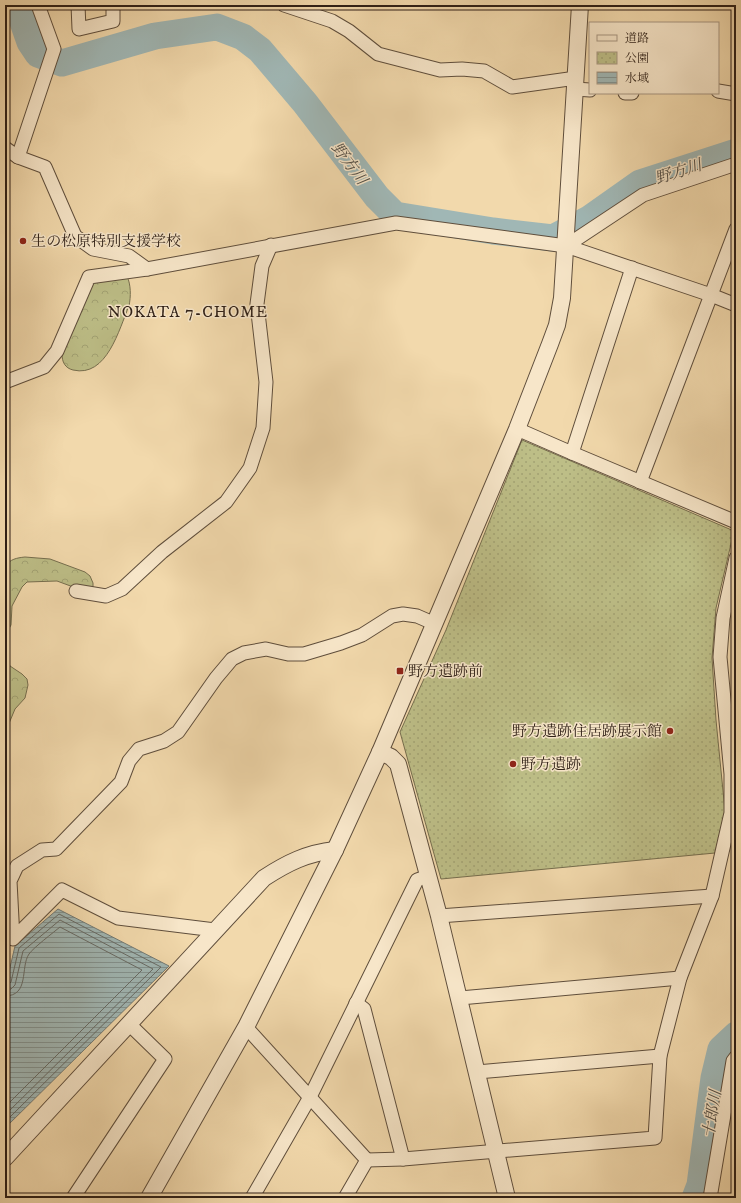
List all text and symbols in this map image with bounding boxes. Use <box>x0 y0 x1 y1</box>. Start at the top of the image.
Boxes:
legend <box>589 22 719 94</box>
text: 道路 <box>625 31 649 46</box>
text: 公園 <box>625 51 649 66</box>
text: 水域 <box>625 71 649 86</box>
water label: 野方川 <box>327 138 373 190</box>
water label: 野方川 <box>652 154 706 189</box>
place label: 生の松原特別支援学校 <box>31 232 181 251</box>
marker: 生の松原特別支援学校 <box>18 236 28 246</box>
district label: NOKATA 7-CHOME <box>108 302 268 322</box>
place label: 野方遺跡前 <box>408 662 483 681</box>
marker: 野方遺跡前 <box>395 666 405 676</box>
place label: 野方遺跡住居跡展示館 <box>512 722 662 741</box>
marker: 野方遺跡住居跡展示館 <box>665 726 675 736</box>
place label: 野方遺跡 <box>521 755 581 774</box>
marker: 野方遺跡 <box>508 759 518 769</box>
water label: 十郎川 <box>698 1087 726 1139</box>

